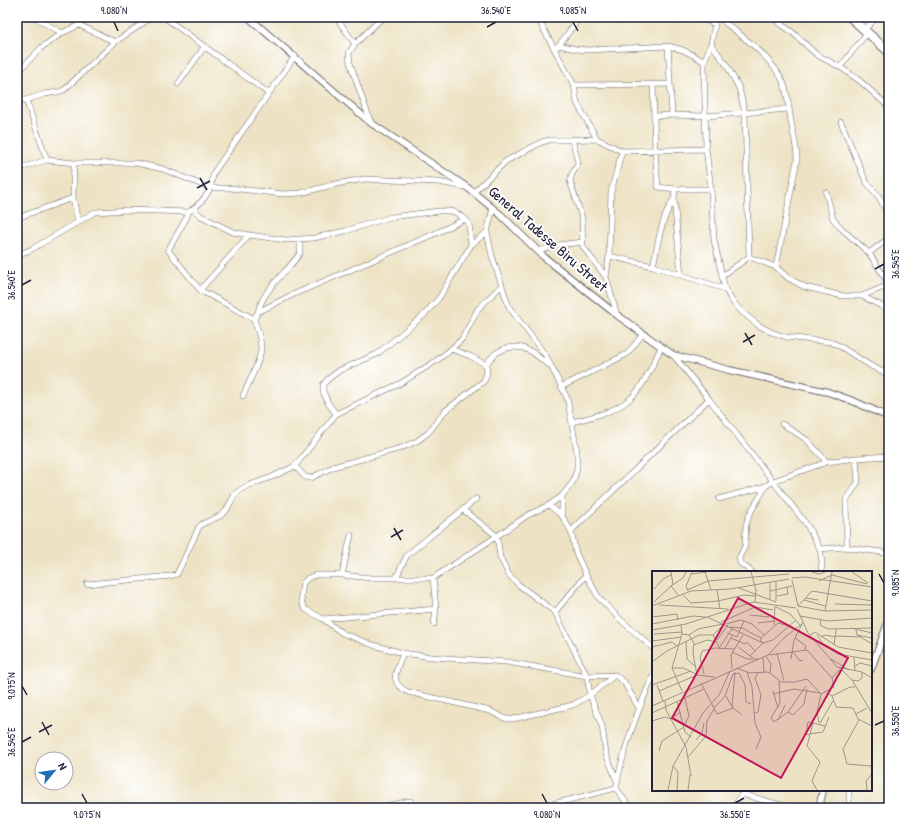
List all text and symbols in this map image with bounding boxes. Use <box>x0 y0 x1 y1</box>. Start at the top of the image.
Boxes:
text: 9.080°N <box>101 4 127 17</box>
text: 36.540°E <box>481 4 511 17</box>
text: 9.085°N <box>560 4 586 17</box>
street label: General Tadesse Biru Street <box>484 181 613 297</box>
text: 36.545°E <box>889 249 902 279</box>
text: 36.540°E <box>5 270 18 300</box>
text: 9.085°N <box>889 570 902 596</box>
inset map <box>652 571 872 791</box>
text: 9.075°N <box>5 672 18 700</box>
text: 36.550°E <box>889 705 902 736</box>
text: 36.545°E <box>5 727 18 757</box>
north arrow <box>34 751 74 791</box>
text: N <box>55 760 70 772</box>
text: 9.075°N <box>73 808 101 821</box>
text: 9.080°N <box>534 808 560 821</box>
text: 36.550°E <box>720 808 751 821</box>

